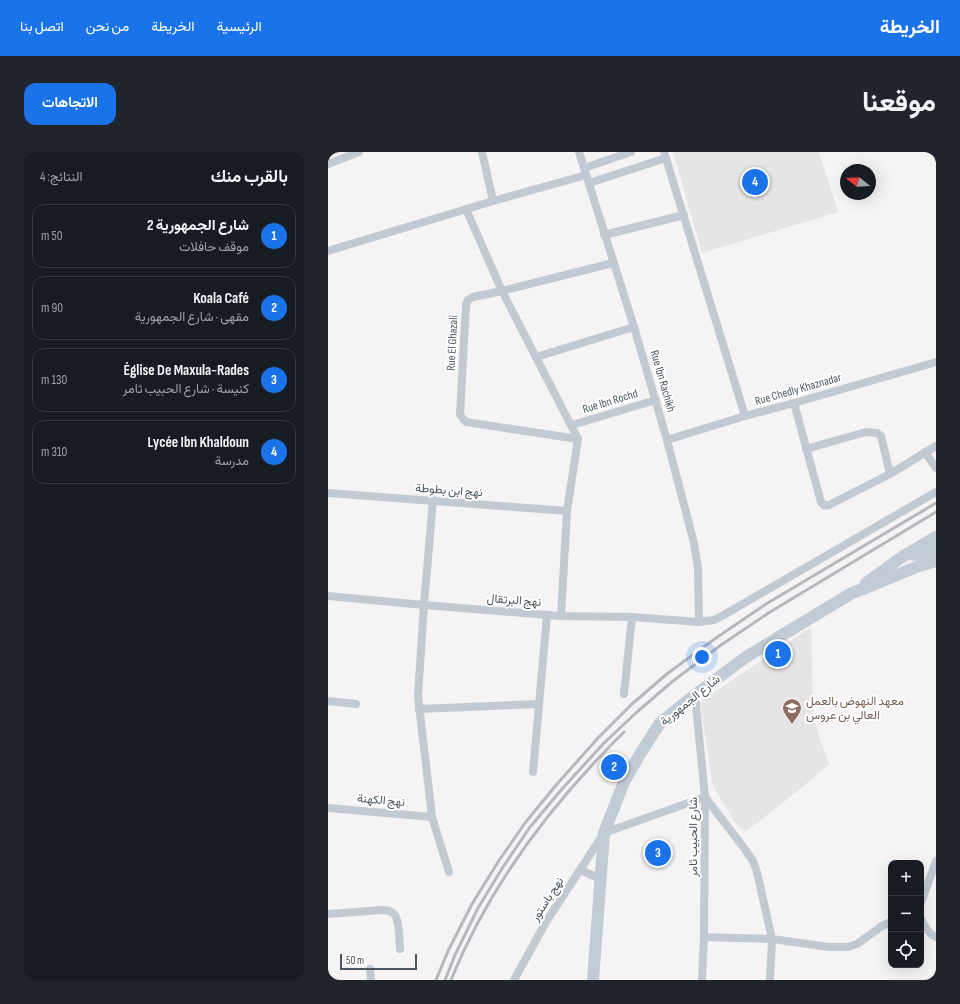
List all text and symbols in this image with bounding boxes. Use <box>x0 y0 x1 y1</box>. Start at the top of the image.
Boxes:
text: الخريطة <box>880 16 940 39</box>
text: اتصل بنا <box>20 18 64 35</box>
text: من نحن <box>86 18 129 35</box>
text: الخريطة <box>151 18 194 35</box>
text: الرئيسية <box>216 18 262 35</box>
button: الاتجاهات <box>24 83 116 125</box>
text: موقعنا <box>862 86 936 119</box>
north arrow <box>840 164 876 200</box>
text: بالقرب منك <box>211 167 288 187</box>
pin: 4 <box>742 167 768 197</box>
text: النتائج: 4 <box>40 169 82 185</box>
text: شارع الجمهورية 2 <box>147 216 249 235</box>
text: 50 m <box>41 228 62 244</box>
text: 1 <box>271 228 277 244</box>
text: موقف حافلات <box>179 239 249 255</box>
text: Koala Café <box>193 289 249 308</box>
text: 90 m <box>41 300 63 316</box>
text: 2 <box>271 300 277 316</box>
text: مقهى · شارع الجمهورية <box>135 309 249 325</box>
street label: Rue El Ghazali <box>444 315 461 371</box>
street label: Rue Ibn Rachikh <box>647 348 678 414</box>
text: Église De Maxula-Rades <box>124 361 249 380</box>
street label: Rue Chedly Khaznadar <box>753 370 844 409</box>
text: 130 m <box>41 372 67 388</box>
text: 3 <box>271 372 277 388</box>
text: كنيسة · شارع الحبيب ثامر <box>123 381 249 397</box>
street label: Rue Ibn Rochd <box>581 386 640 417</box>
text: Lycée Ibn Khaldoun <box>148 433 249 452</box>
text: 310 m <box>41 444 67 460</box>
text: 4 <box>271 444 277 460</box>
text: مدرسة <box>215 453 249 469</box>
street label: نهج ابن بطوطة <box>415 481 483 501</box>
street label: نهج البرتقال <box>486 591 542 611</box>
pin: 1 <box>765 639 791 669</box>
your location <box>692 647 712 667</box>
street label: شارع الجمهورية <box>657 672 724 730</box>
place label: معهد النهوض بالعمل العالي بن عروس <box>806 694 904 725</box>
school or university icon: معهد النهوض بالعمل العالي بن عروس <box>781 697 803 725</box>
pin: 2 <box>601 752 627 782</box>
street label: نهج الكهنة <box>356 791 406 811</box>
street label: شارع الحبيب ثامر <box>686 797 702 878</box>
pin: 3 <box>645 838 671 868</box>
map controls <box>888 860 924 968</box>
button: + <box>888 860 924 896</box>
street label: نهج باستور <box>527 874 568 925</box>
button: − <box>888 896 924 932</box>
button: locate <box>888 932 924 968</box>
scale bar <box>340 952 417 971</box>
text: 50 m <box>346 954 364 967</box>

